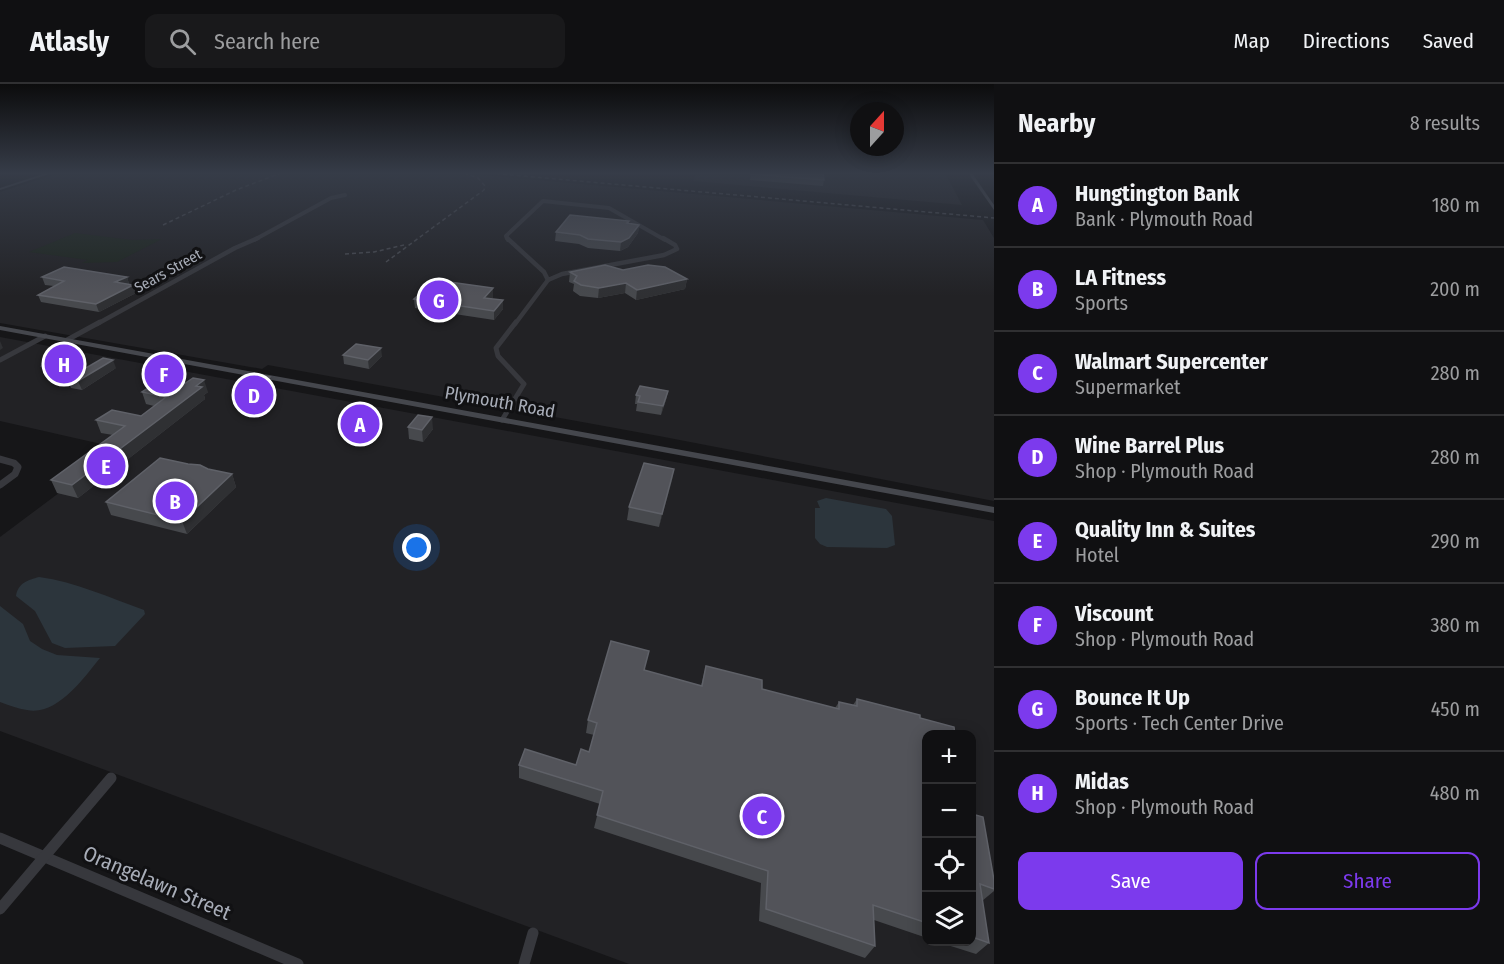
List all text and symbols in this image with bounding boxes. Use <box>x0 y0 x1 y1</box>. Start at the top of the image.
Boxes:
search box <box>145 14 565 68</box>
text: Atlasly <box>30 25 109 58</box>
icon: search <box>166 25 199 58</box>
text: Search here <box>214 28 320 55</box>
text: Map <box>1233 28 1270 54</box>
text: Directions <box>1303 28 1390 54</box>
text: Saved <box>1423 28 1474 54</box>
north arrow <box>850 102 904 156</box>
text: Nearby <box>1018 108 1095 139</box>
text: 8 results <box>1410 111 1480 135</box>
text: Hungtington Bank <box>1075 180 1239 207</box>
text: A <box>1032 193 1043 217</box>
text: 180 m <box>1432 193 1480 217</box>
text: Bank · Plymouth Road <box>1075 207 1253 231</box>
street label: Sears Street <box>131 245 205 297</box>
text: LA Fitness <box>1075 264 1166 291</box>
text: B <box>1032 277 1043 301</box>
text: 200 m <box>1430 277 1480 301</box>
pin: G <box>420 278 458 322</box>
text: Sports <box>1075 291 1128 315</box>
pin: H <box>44 342 84 386</box>
text: Walmart Supercenter <box>1075 348 1268 375</box>
pin: F <box>144 352 184 396</box>
text: C <box>1032 361 1043 385</box>
text: 280 m <box>1431 361 1480 385</box>
pin: D <box>234 372 274 418</box>
text: Supermarket <box>1075 375 1181 399</box>
street label: Plymouth Road <box>443 381 557 423</box>
pin: A <box>340 402 380 446</box>
text: Wine Barrel Plus <box>1075 432 1224 459</box>
pin: E <box>86 444 126 488</box>
text: D <box>1032 445 1043 469</box>
text: 280 m <box>1431 445 1480 469</box>
text: Shop · Plymouth Road <box>1075 459 1254 483</box>
pin: B <box>156 478 195 524</box>
text: Quality Inn & Suites <box>1075 516 1255 543</box>
text: E <box>1033 529 1042 553</box>
text: 290 m <box>1431 529 1480 553</box>
your location <box>402 533 431 562</box>
text: Hotel <box>1075 543 1119 567</box>
text: Viscount <box>1075 600 1153 627</box>
text: F <box>1033 613 1042 637</box>
text: 380 m <box>1430 613 1480 637</box>
text: Shop · Plymouth Road <box>1075 627 1254 651</box>
text: Bounce It Up <box>1075 684 1190 711</box>
text: G <box>1032 697 1043 721</box>
text: 450 m <box>1431 697 1480 721</box>
text: Sports · Tech Center Drive <box>1075 711 1284 735</box>
map controls <box>922 730 976 946</box>
button: + <box>922 730 976 784</box>
text: Midas <box>1075 768 1129 795</box>
text: H <box>1031 781 1044 805</box>
text: 480 m <box>1430 781 1480 805</box>
button: − <box>922 784 976 838</box>
pin: C <box>742 794 782 838</box>
text: Shop · Plymouth Road <box>1075 795 1254 819</box>
button: locate <box>922 838 976 892</box>
street label: Orangelawn Street <box>79 840 235 926</box>
button: Save <box>1018 852 1243 910</box>
button: Share <box>1255 852 1480 910</box>
button: layers <box>922 892 976 946</box>

